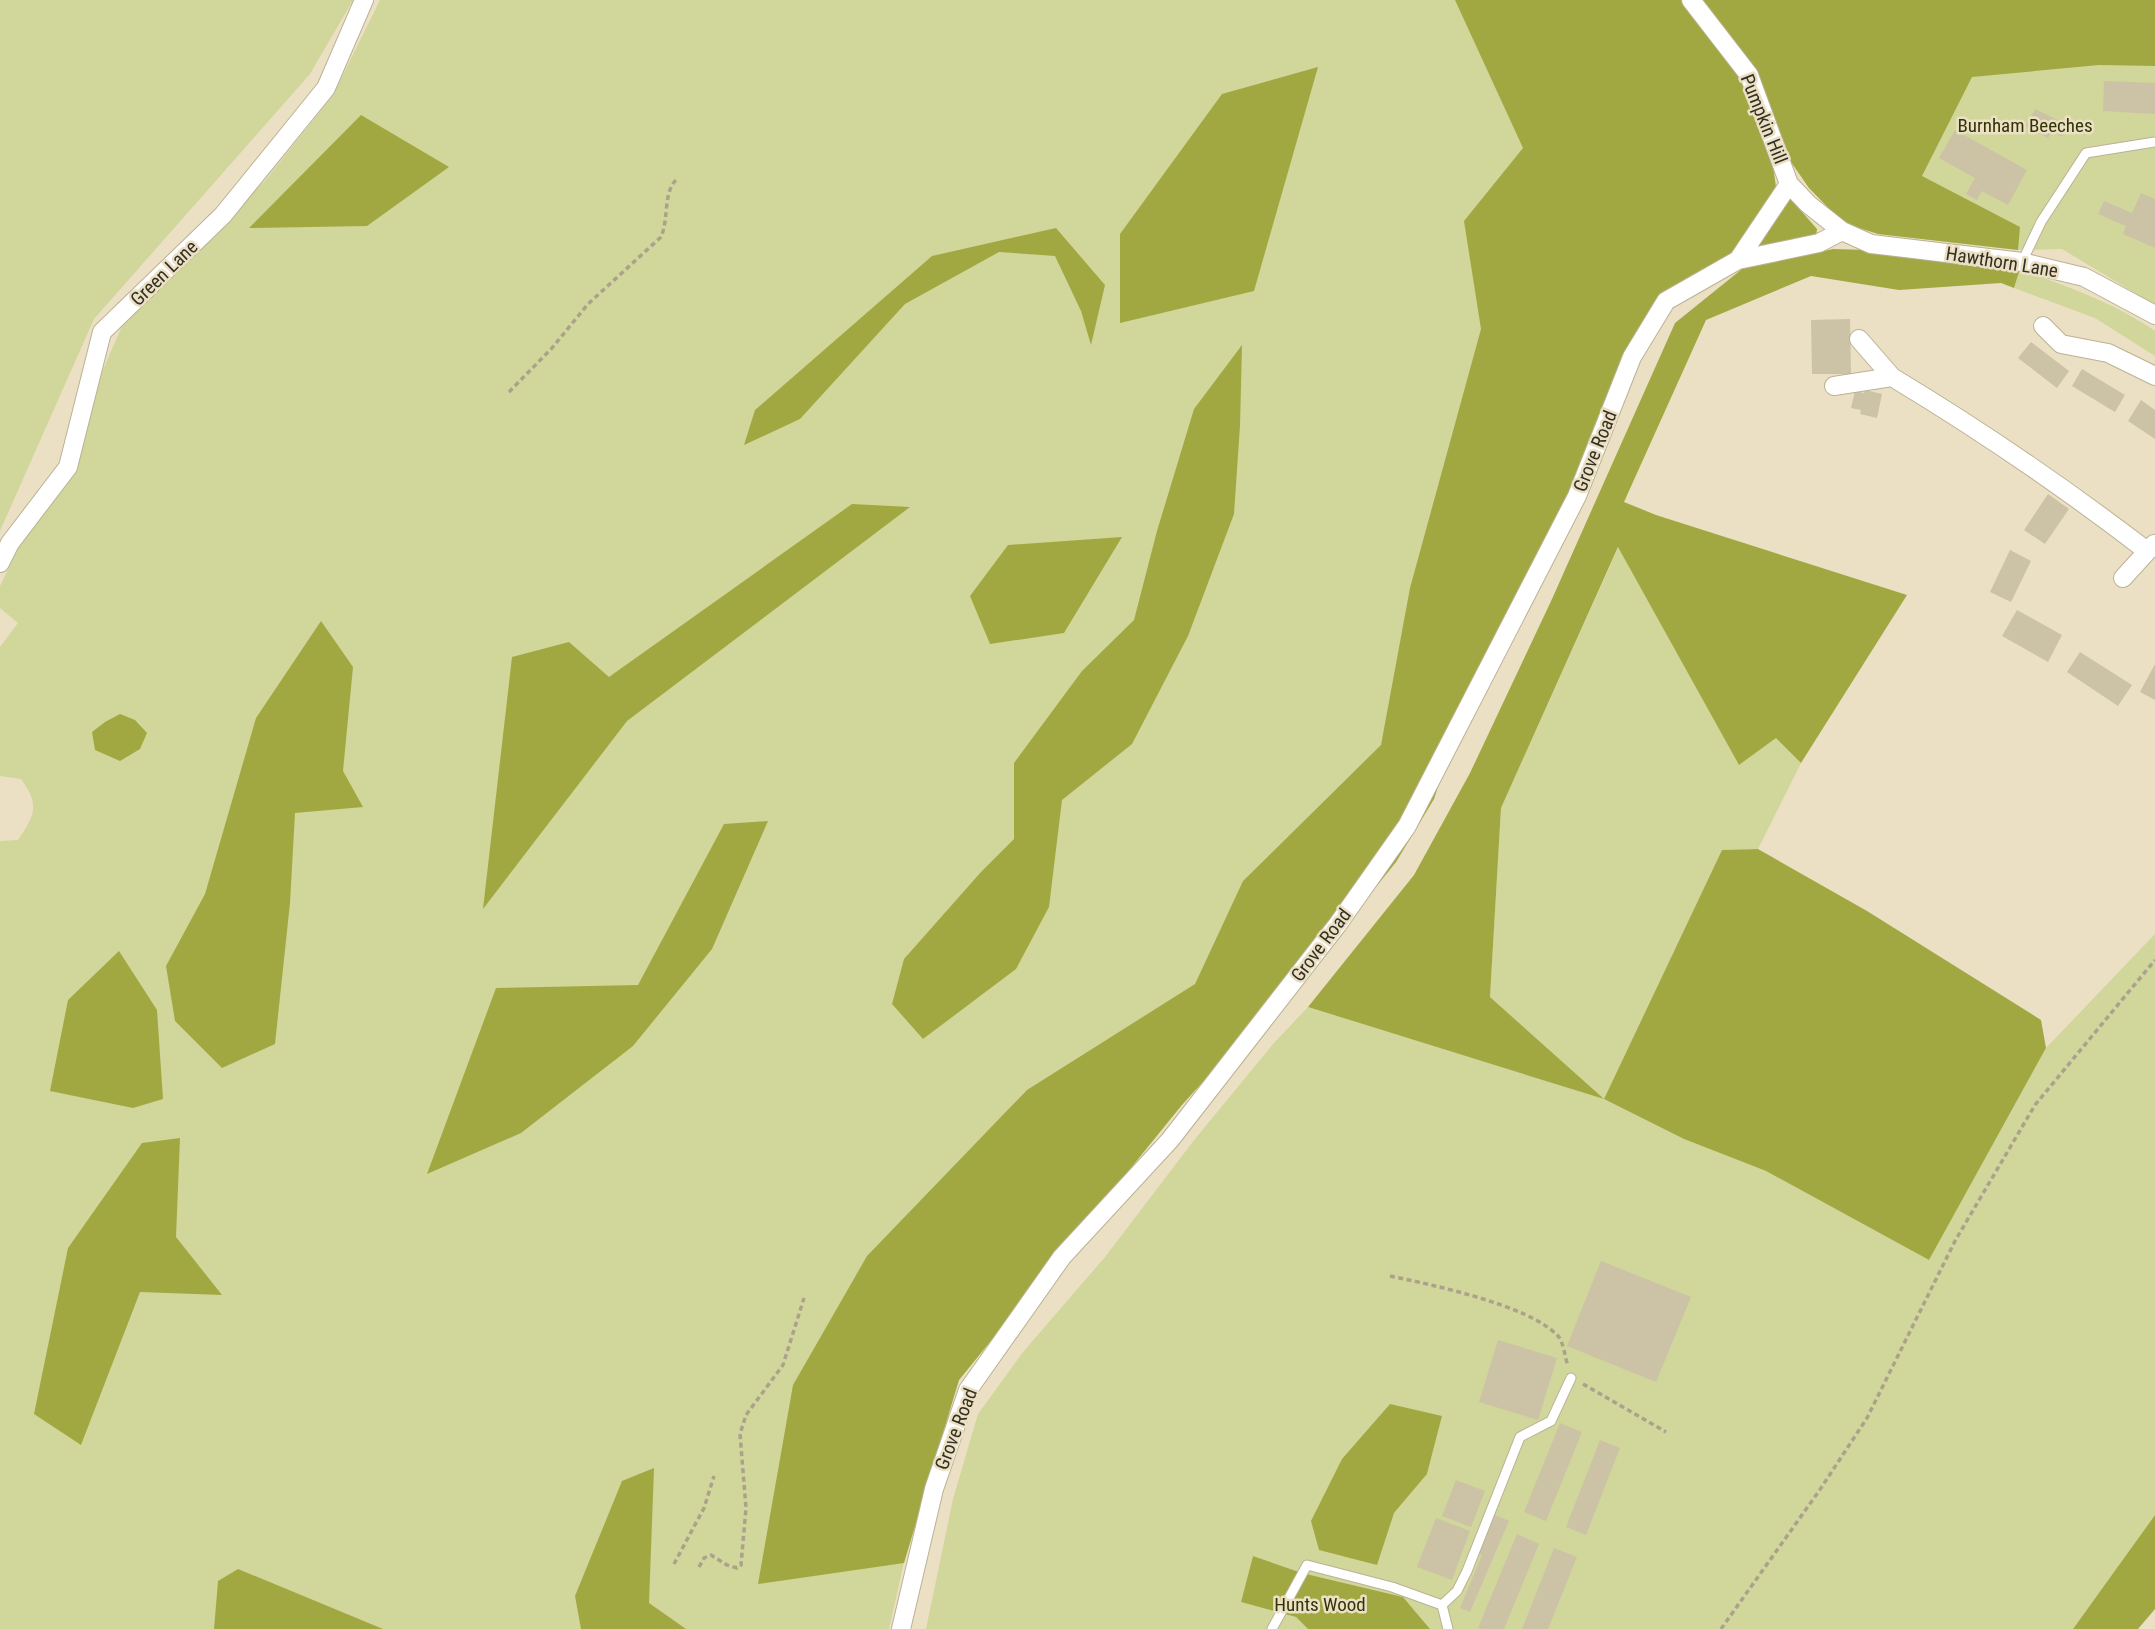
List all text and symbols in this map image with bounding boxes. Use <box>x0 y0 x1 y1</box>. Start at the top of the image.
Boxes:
street label: Pumpkin Hill <box>1736 71 1792 167</box>
park label: Burnham Beeches <box>1957 114 2093 137</box>
street label: Green Lane <box>126 235 202 311</box>
street label: Hawthorn Lane <box>1944 242 2060 282</box>
street label: Grove Road <box>1568 407 1622 495</box>
street label: Grove Road <box>1286 904 1356 986</box>
street label: Grove Road <box>930 1385 982 1473</box>
park label: Hunts Wood <box>1274 1593 1366 1616</box>

